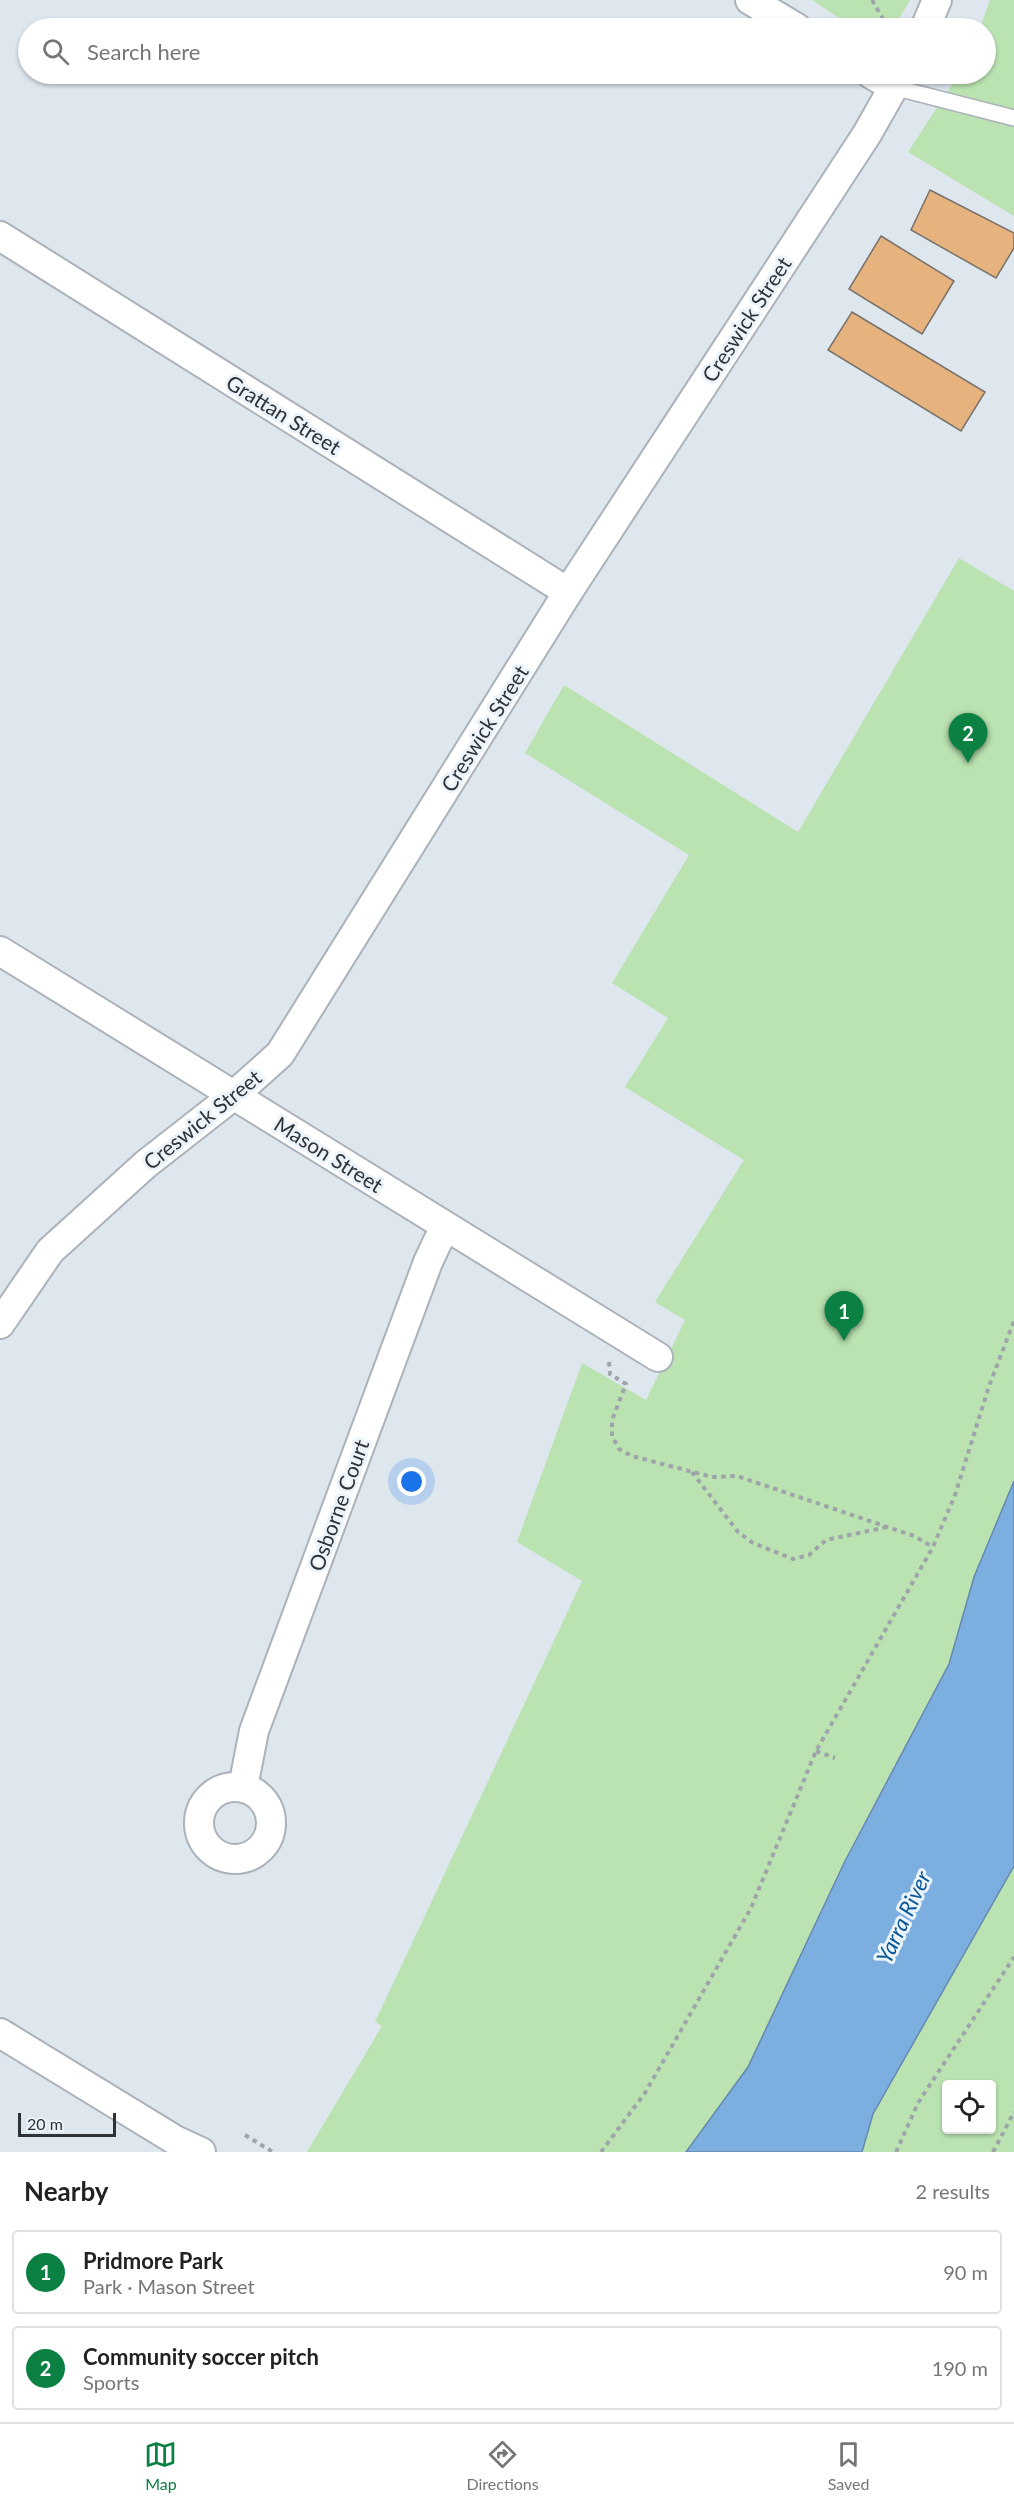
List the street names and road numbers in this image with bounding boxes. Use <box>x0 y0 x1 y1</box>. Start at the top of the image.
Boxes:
street label: Creswick Street <box>696 251 796 386</box>
street label: Grattan Street <box>222 369 346 459</box>
street label: Creswick Street <box>435 660 533 796</box>
street label: Creswick Street <box>138 1064 266 1174</box>
street label: Mason Street <box>270 1111 388 1197</box>
street label: Osborne Court <box>303 1436 373 1574</box>

